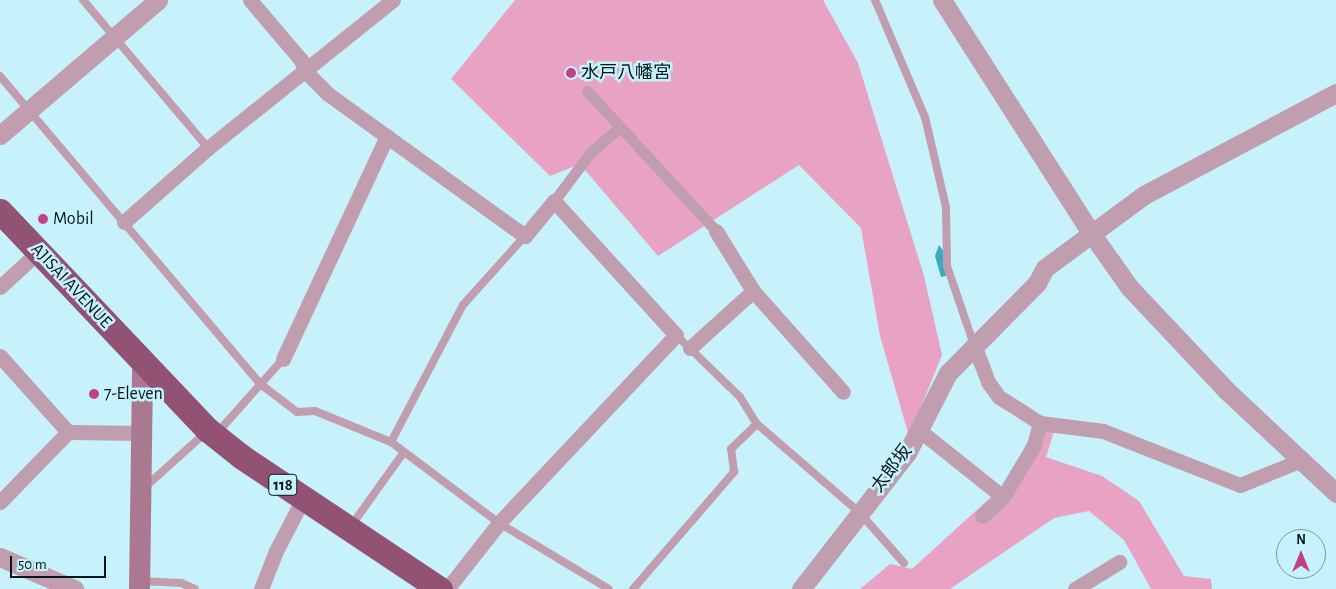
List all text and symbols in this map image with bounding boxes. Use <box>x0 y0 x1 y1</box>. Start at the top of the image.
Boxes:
place label: 水戸八幡宮 <box>581 62 671 84</box>
marker: 水戸八幡宮 <box>565 67 577 79</box>
place label: Mobil <box>53 208 94 230</box>
marker: Mobil <box>37 213 49 225</box>
street label: AJISAI AVENUE <box>26 239 116 333</box>
place label: 7-Eleven <box>104 383 163 405</box>
marker: 7-Eleven <box>88 388 100 400</box>
street label: 太郎坂 <box>867 441 917 497</box>
road number: 118 <box>268 472 298 498</box>
north arrow <box>1276 529 1326 579</box>
text: N <box>1296 533 1306 547</box>
scale bar <box>12 546 109 578</box>
text: 50 m <box>18 557 47 572</box>

